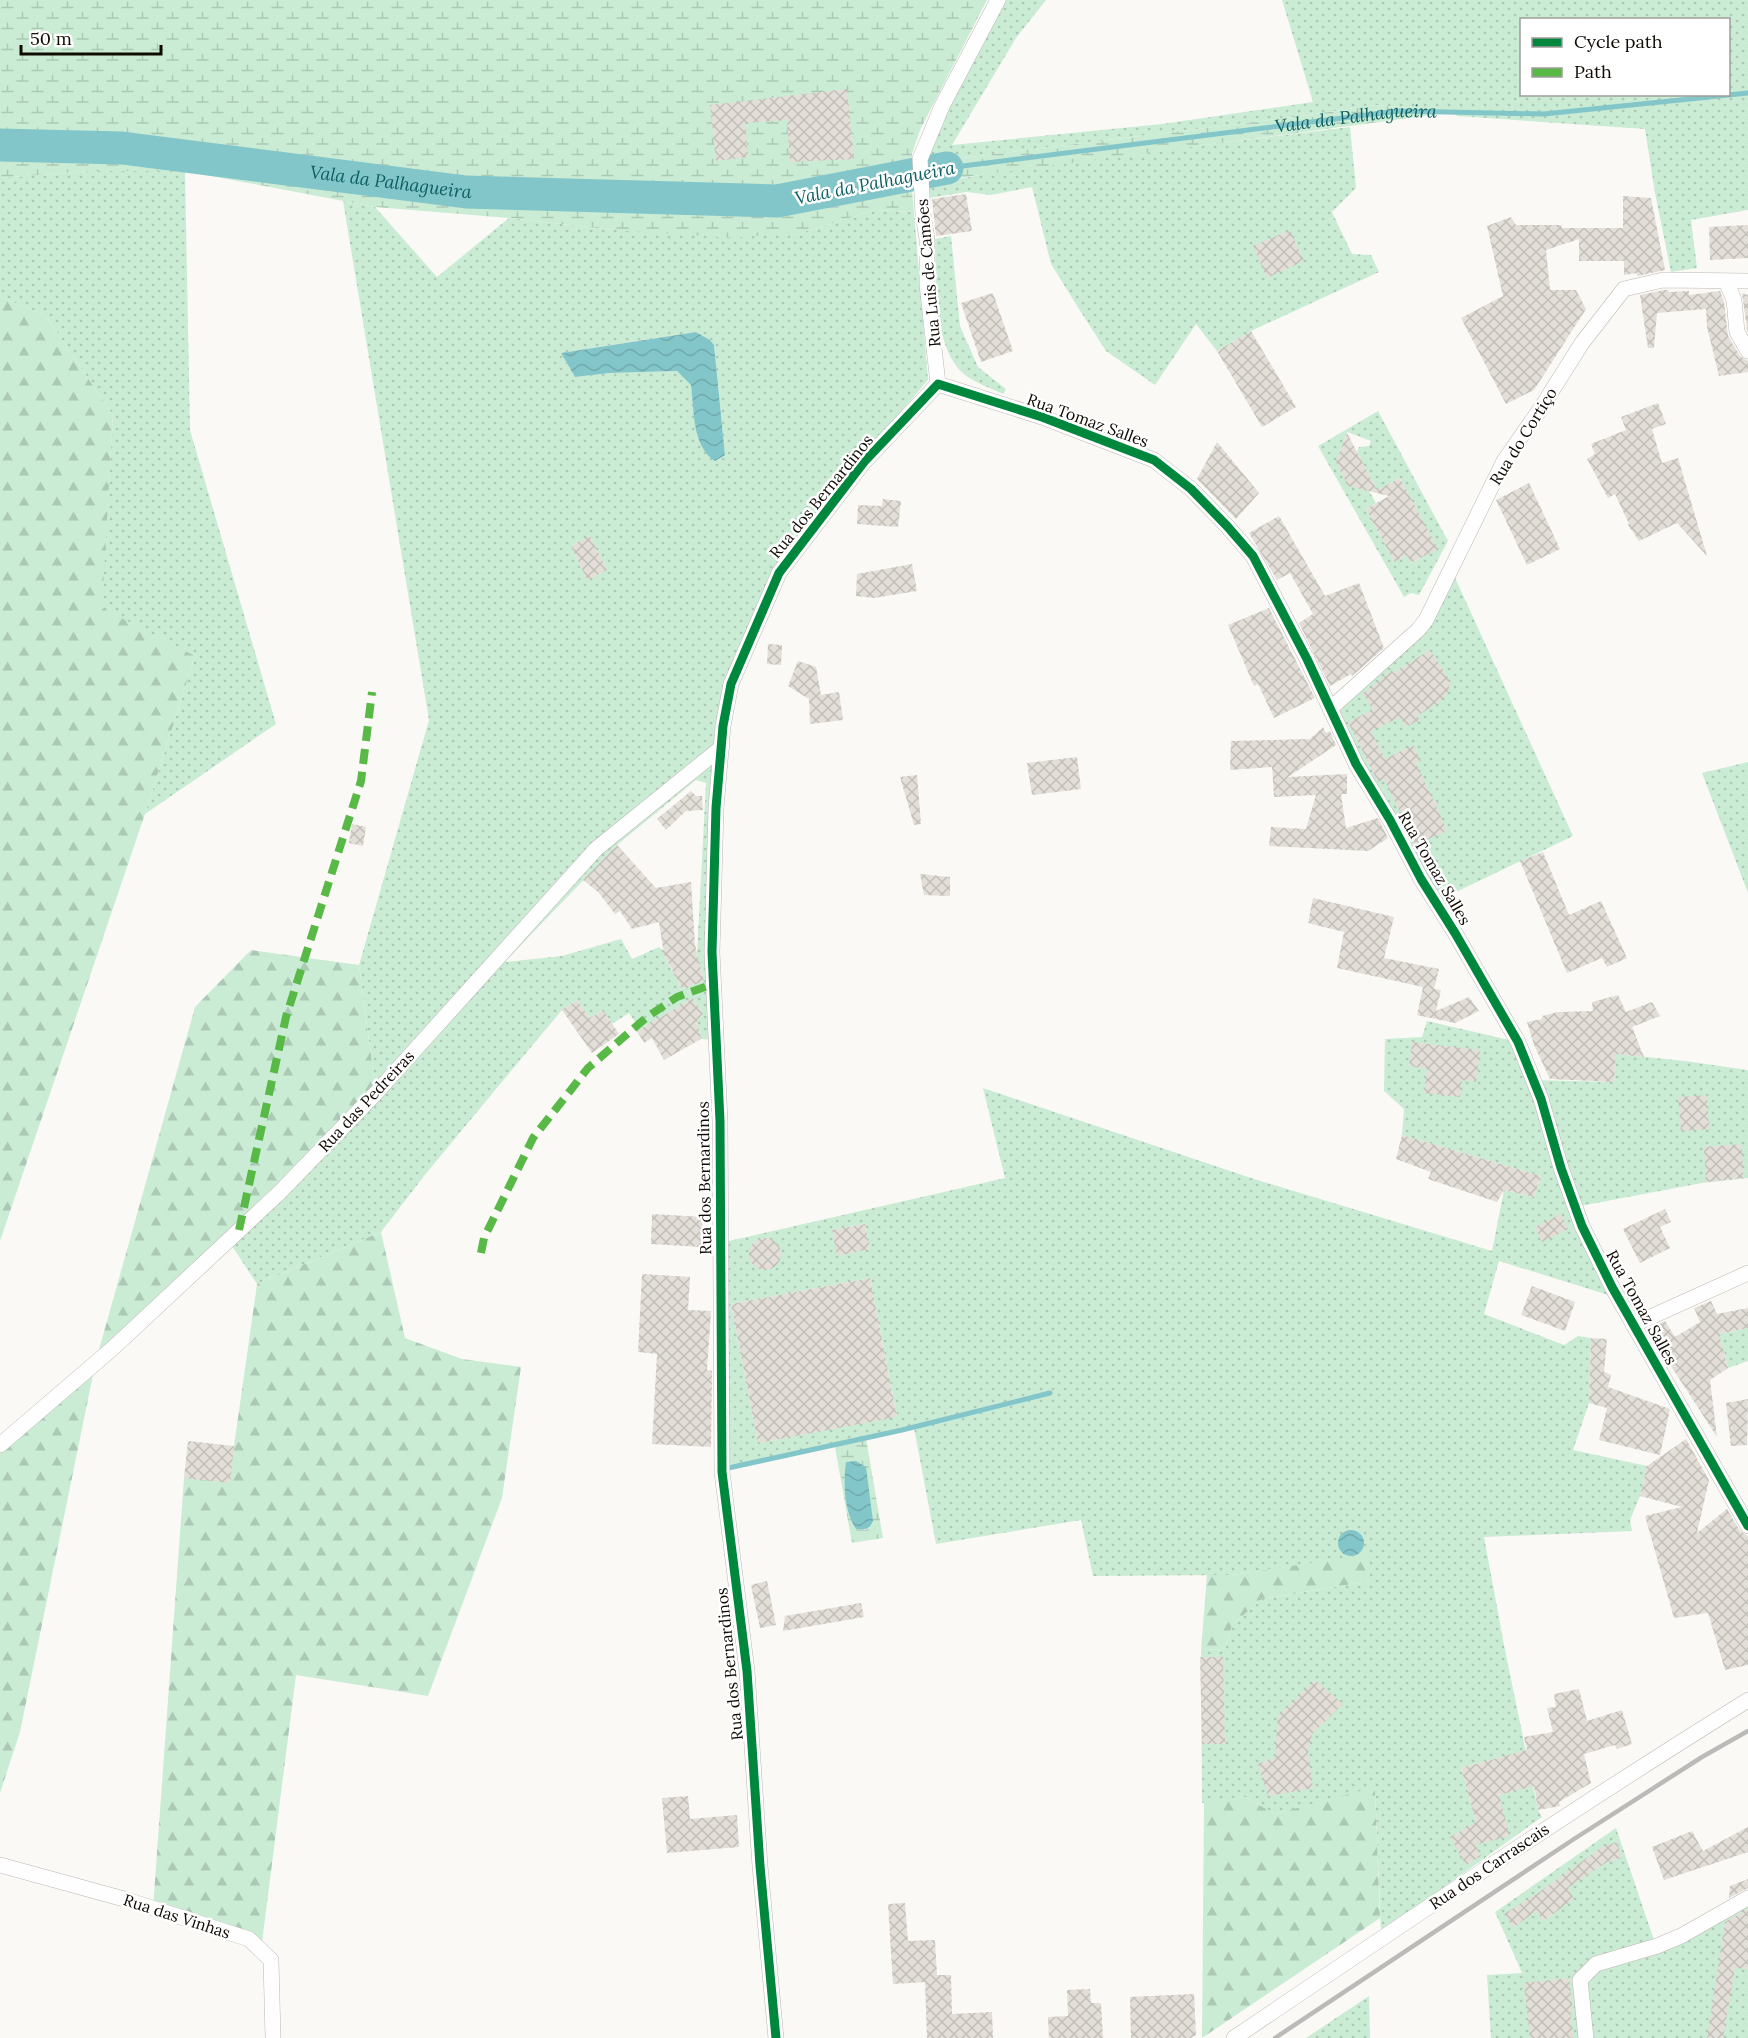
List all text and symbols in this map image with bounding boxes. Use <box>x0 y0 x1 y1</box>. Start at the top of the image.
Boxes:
scale bar <box>21 18 160 56</box>
legend <box>1520 18 1730 96</box>
text: 50 m <box>30 27 72 50</box>
text: Cycle path <box>1574 30 1663 53</box>
text: Path <box>1574 60 1612 83</box>
water label: Vala da Palhagueira <box>1274 99 1437 137</box>
water label: Vala da Palhagueira <box>793 156 957 209</box>
water label: Vala da Palhagueira <box>309 160 472 203</box>
street label: Rua Luis de Camões <box>912 198 944 348</box>
street label: Rua do Cortiço <box>1485 384 1561 488</box>
street label: Rua Tomaz Salles <box>1024 389 1152 451</box>
street label: Rua dos Bernardinos <box>765 430 877 562</box>
street label: Rua Tomaz Salles <box>1394 808 1476 928</box>
street label: Rua das Pedreiras <box>314 1046 418 1156</box>
street label: Rua dos Bernardinos <box>693 1101 715 1255</box>
street label: Rua Tomaz Salles <box>1602 1246 1682 1368</box>
street label: Rua dos Bernardinos <box>711 1587 747 1741</box>
street label: Rua dos Carrascais <box>1425 1819 1553 1913</box>
street label: Rua das Vinhas <box>121 1889 233 1943</box>

